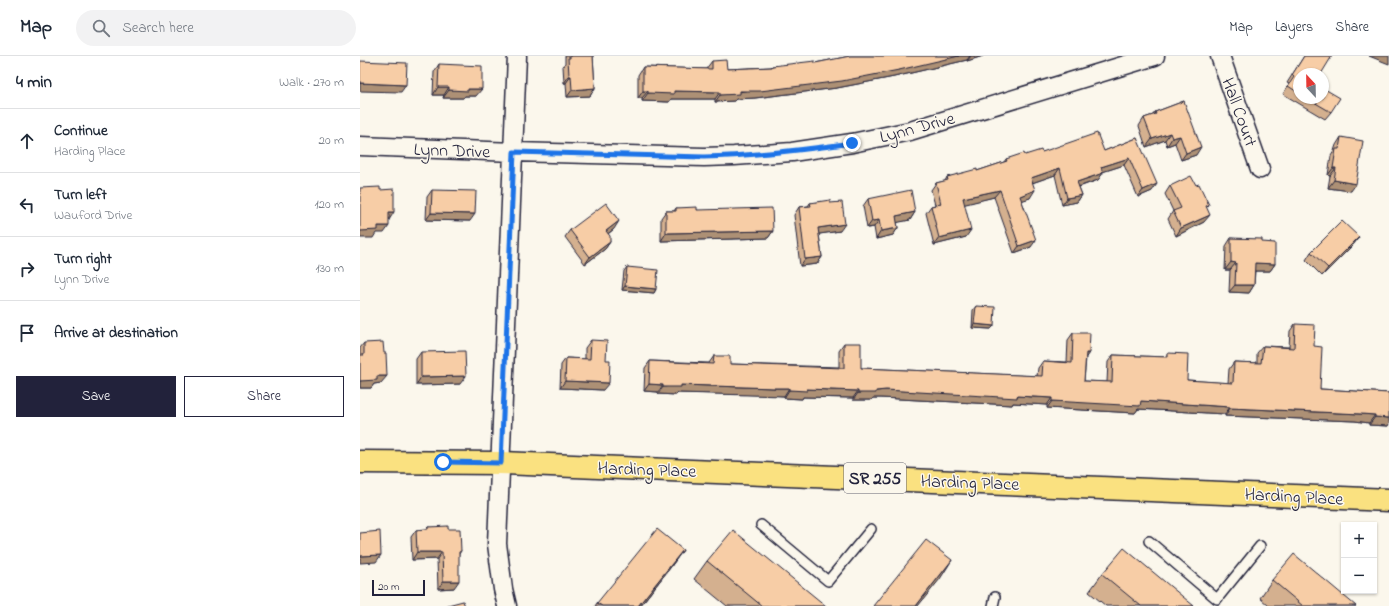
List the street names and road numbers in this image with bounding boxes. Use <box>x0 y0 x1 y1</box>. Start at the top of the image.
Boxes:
street label: Hall Court <box>1214 74 1263 151</box>
street label: Lynn Drive <box>877 106 959 151</box>
street label: Lynn Drive <box>413 138 492 166</box>
street label: Harding Place <box>597 456 698 487</box>
road number: SR 255 <box>844 463 906 493</box>
street label: Harding Place <box>920 469 1021 500</box>
street label: Harding Place <box>1244 482 1345 515</box>

